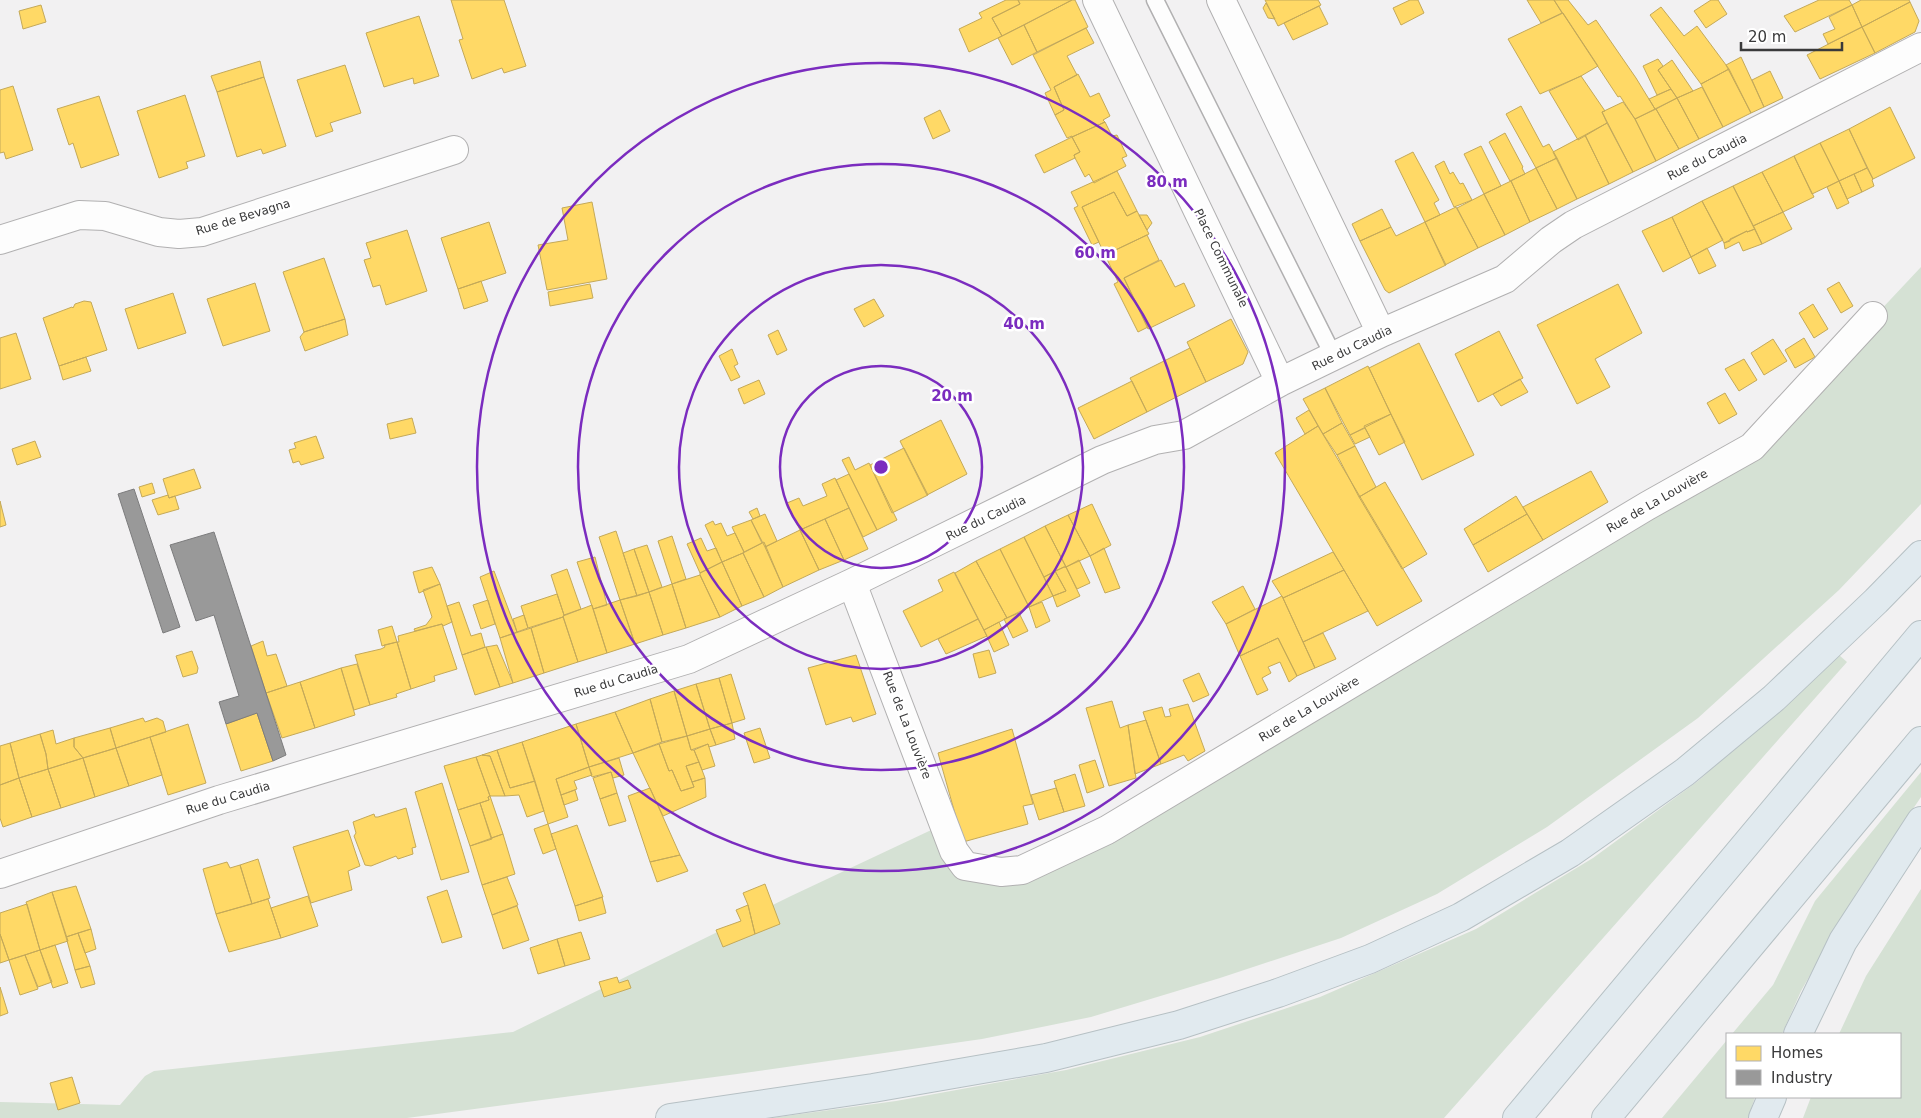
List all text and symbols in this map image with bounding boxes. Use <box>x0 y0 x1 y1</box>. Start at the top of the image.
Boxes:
scale bar <box>1741 20 1842 52</box>
text: 20 m <box>1748 28 1786 46</box>
street label: Rue du Caudia <box>1665 131 1749 183</box>
text: 80 m <box>1146 173 1188 191</box>
street label: Rue de Bevagna <box>194 196 292 238</box>
street label: Place Communale <box>1191 206 1251 310</box>
text: 60 m <box>1074 244 1116 262</box>
text: 40 m <box>1003 315 1045 333</box>
street label: Rue du Caudia <box>1310 323 1394 373</box>
text: 20 m <box>931 387 973 405</box>
centre of rings <box>872 458 890 476</box>
street label: Rue de La Louvière <box>1604 466 1710 536</box>
street label: Rue du Caudia <box>944 493 1028 543</box>
street label: Rue du Caudia <box>572 662 660 700</box>
street label: Rue de La Louvière <box>880 669 934 781</box>
street label: Rue de La Louvière <box>1256 673 1362 745</box>
street label: Rue du Caudia <box>184 779 272 817</box>
legend <box>1726 1033 1901 1098</box>
text: Homes <box>1771 1044 1823 1062</box>
text: Industry <box>1771 1069 1833 1087</box>

